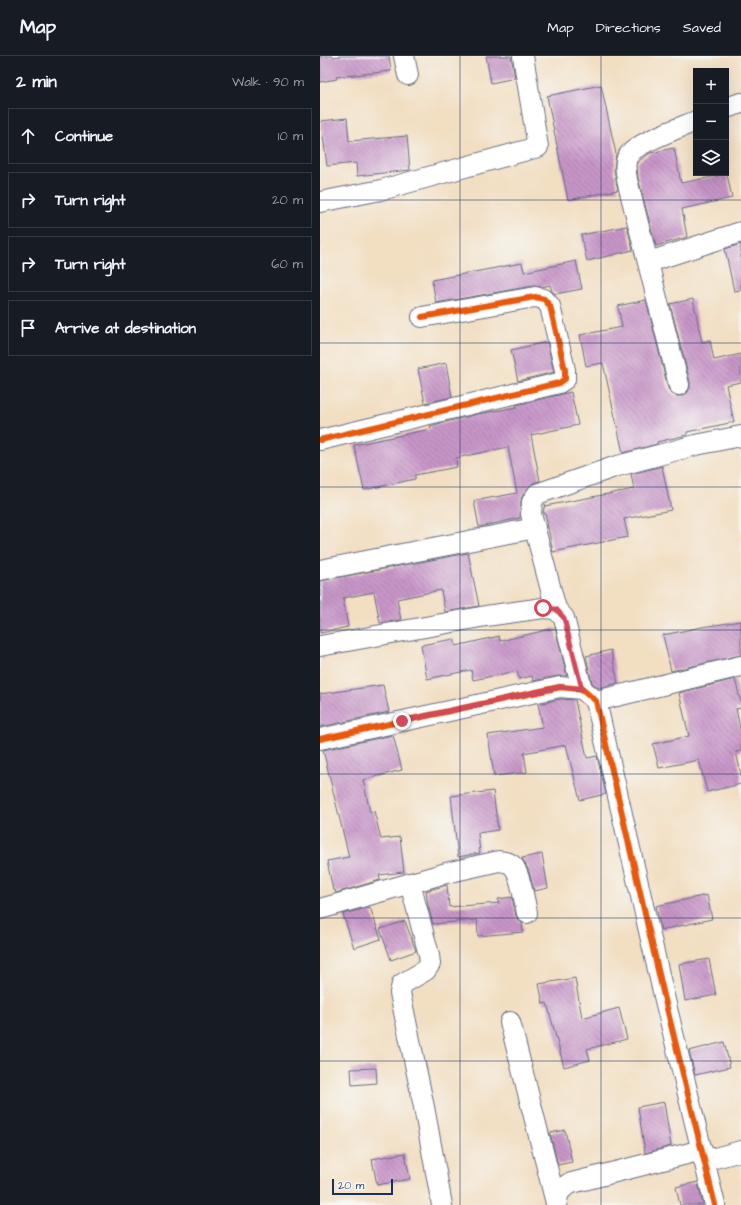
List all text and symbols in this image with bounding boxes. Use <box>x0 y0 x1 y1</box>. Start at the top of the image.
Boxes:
text: Map <box>20 14 56 41</box>
text: Map <box>547 18 574 38</box>
text: Directions <box>596 18 661 38</box>
text: Saved <box>683 18 721 38</box>
map controls <box>693 68 729 176</box>
button: + <box>693 68 729 104</box>
text: 2 min <box>16 70 57 94</box>
text: Walk · 90 m <box>232 73 304 91</box>
button: − <box>693 104 729 140</box>
icon: ahead <box>17 125 39 147</box>
text: Continue <box>55 126 113 147</box>
text: 10 m <box>278 127 303 145</box>
button: layers <box>693 140 729 176</box>
icon: right <box>17 189 39 211</box>
text: Turn right <box>55 190 126 211</box>
text: 20 m <box>272 191 303 209</box>
icon: right <box>17 253 39 275</box>
text: Turn right <box>55 254 126 275</box>
text: 60 m <box>271 255 303 273</box>
icon: arrive <box>17 317 39 339</box>
text: Arrive at destination <box>55 318 196 339</box>
route start <box>534 599 552 617</box>
route end <box>393 712 411 730</box>
scale bar <box>332 1177 393 1196</box>
text: 20 m <box>338 1178 364 1193</box>

